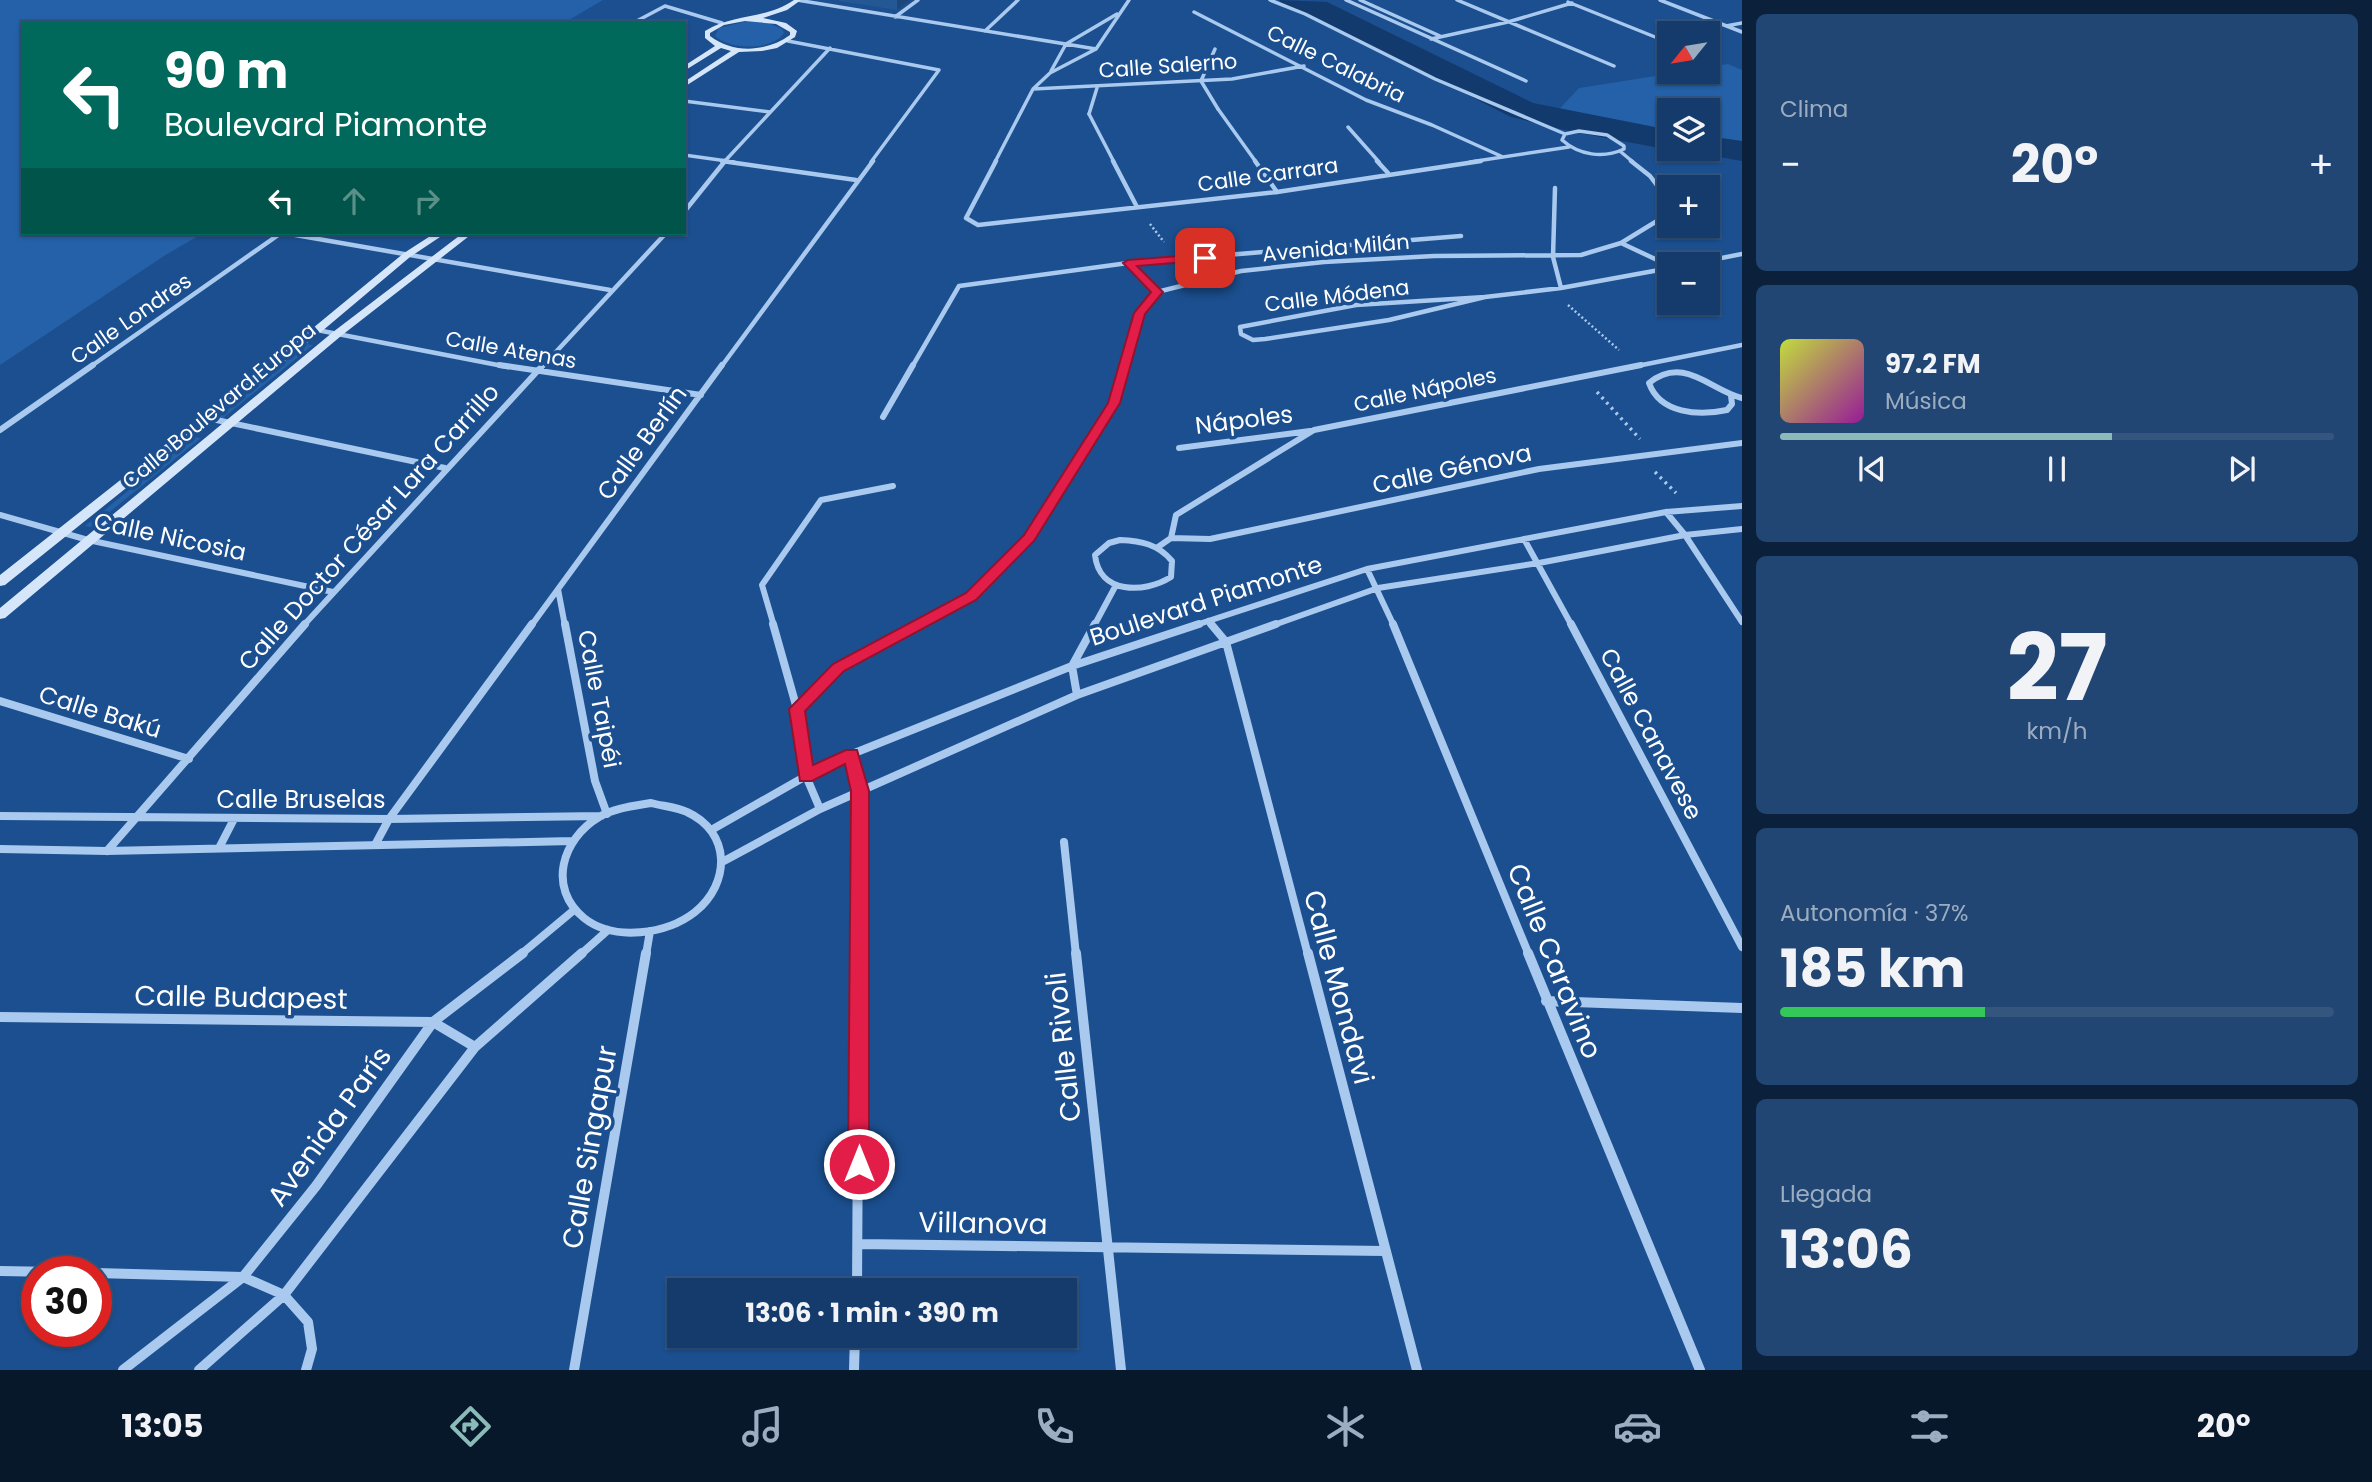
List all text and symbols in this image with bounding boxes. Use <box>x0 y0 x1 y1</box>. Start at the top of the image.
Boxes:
street label: Calle Calabria <box>1262 18 1410 110</box>
north arrow <box>1657 21 1720 84</box>
map controls <box>1657 21 1720 315</box>
text: 90 m <box>164 37 288 105</box>
street label: Calle Salerno <box>1098 46 1238 85</box>
icon: left <box>49 49 140 140</box>
text: Clima <box>1780 93 1848 125</box>
button: layers <box>1657 98 1720 161</box>
text: Boulevard Piamonte <box>164 102 487 147</box>
text: 20° <box>2011 128 2098 201</box>
text: − <box>1780 138 1801 191</box>
text: + <box>2308 138 2334 191</box>
street label: Calle Carrara <box>1196 150 1340 199</box>
button: + <box>1657 175 1720 238</box>
icon: left <box>262 182 300 220</box>
icon: ahead <box>335 182 373 220</box>
icon: right <box>408 182 446 220</box>
street label: Avenida Milán <box>1261 227 1411 268</box>
pin <box>1175 228 1235 288</box>
icon: arrive <box>1186 239 1224 277</box>
button: − <box>1657 252 1720 315</box>
street label: Calle Londres <box>65 266 197 371</box>
street label: Calle Módena <box>1263 272 1411 319</box>
street label: Calle Boulevard Europa <box>116 316 322 495</box>
street label: Calle Atenas <box>443 324 579 375</box>
text: 97.2 FM <box>1885 346 1981 382</box>
street label: Calle Nápoles <box>1351 360 1499 419</box>
street label: Calle Doctor César Lara Carrillo <box>231 376 507 677</box>
street label: Calle Berlín <box>589 379 694 506</box>
text: Música <box>1885 385 1967 417</box>
street label: Nápoles <box>1193 397 1295 442</box>
street label: Calle Génova <box>1369 436 1534 501</box>
icon: previous <box>1853 450 1891 488</box>
icon: pause <box>2038 450 2076 488</box>
icon: next <box>2223 450 2261 488</box>
street label: Calle Nicosia <box>91 504 249 569</box>
street label: Boulevard Piamonte <box>1085 547 1326 654</box>
text: 27 <box>2007 604 2107 732</box>
street label: Calle Taipéi <box>570 627 629 771</box>
street label: Calle Canavese <box>1592 642 1711 825</box>
street label: Calle Bakú <box>35 677 165 746</box>
text: km/h <box>2026 715 2088 747</box>
street label: Calle Bruselas <box>217 783 385 816</box>
street label: Calle Caravino <box>1498 858 1611 1065</box>
street label: Calle Mondavi <box>1294 886 1383 1089</box>
text: Autonomía · 37% <box>1780 897 1968 929</box>
text: 185 km <box>1780 932 1965 1005</box>
street label: Calle Rivoli <box>1036 970 1091 1124</box>
street label: Calle Budapest <box>134 976 348 1019</box>
street label: Avenida París <box>258 1038 401 1214</box>
street label: Calle Singapur <box>552 1042 627 1252</box>
position arrow <box>822 1127 896 1201</box>
text: Llegada <box>1780 1178 1872 1210</box>
street label: Villanova <box>918 1203 1048 1244</box>
text: 13:06 <box>1780 1213 1913 1286</box>
speed limit sign: 30 <box>21 1256 112 1347</box>
text: 13:06 · 1 min · 390 m <box>745 1295 999 1331</box>
icon: directions <box>446 1402 495 1451</box>
icon: music <box>738 1402 787 1451</box>
icon: phone <box>1030 1402 1079 1451</box>
icon: climate <box>1321 1402 1370 1451</box>
icon: car <box>1613 1402 1662 1451</box>
icon: filters <box>1905 1402 1954 1451</box>
text: 13:05 <box>121 1403 204 1448</box>
text: 20° <box>2197 1403 2251 1448</box>

